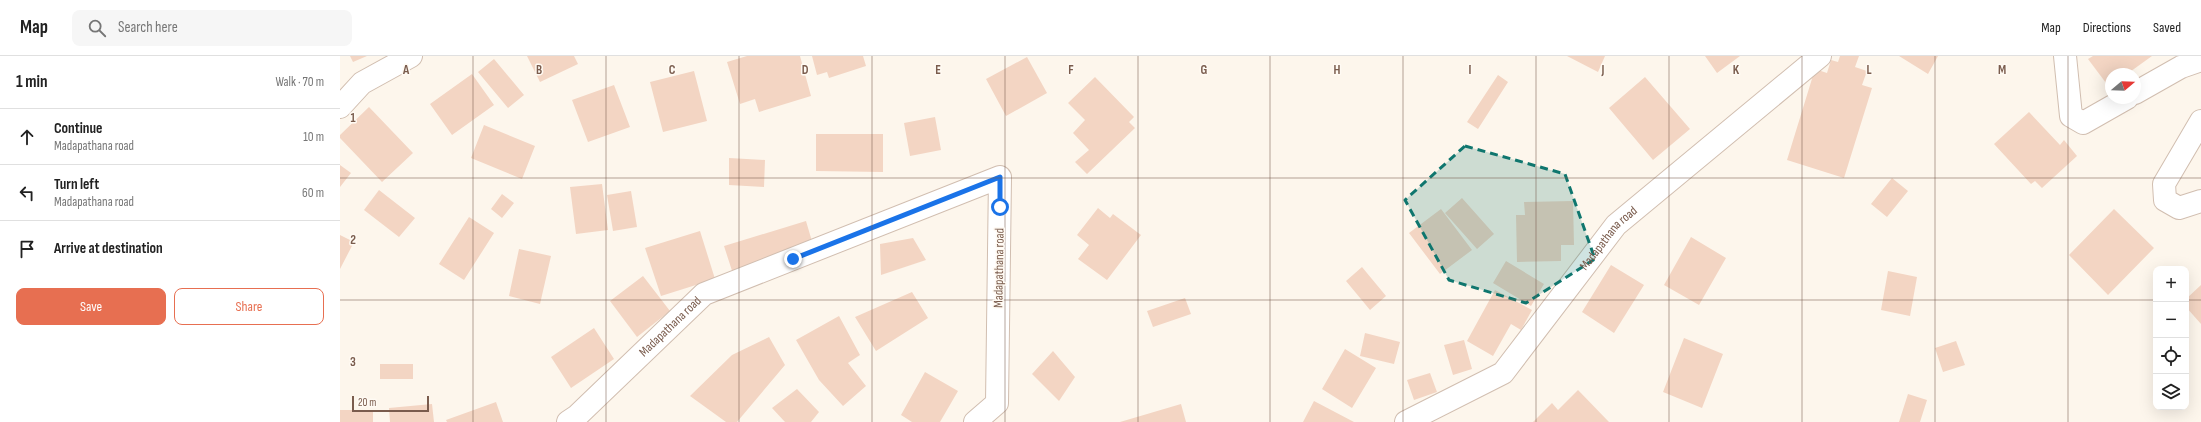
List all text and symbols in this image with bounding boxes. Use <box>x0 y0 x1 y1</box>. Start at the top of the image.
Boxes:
search box <box>72 10 352 46</box>
text: Map <box>20 16 48 39</box>
icon: search <box>86 17 108 39</box>
text: Search here <box>118 18 178 37</box>
text: Map <box>2041 19 2061 36</box>
text: Directions <box>2083 19 2131 36</box>
text: Saved <box>2153 19 2181 36</box>
text: A <box>402 62 410 78</box>
text: B <box>536 62 542 78</box>
text: C <box>669 62 676 78</box>
text: D <box>802 62 809 78</box>
text: E <box>935 62 941 78</box>
text: F <box>1068 62 1074 78</box>
text: G <box>1201 62 1208 78</box>
text: H <box>1334 62 1341 78</box>
text: I <box>1469 62 1472 78</box>
text: J <box>1601 62 1605 78</box>
text: K <box>1733 62 1740 78</box>
text: L <box>1866 62 1872 78</box>
text: M <box>1998 62 2006 78</box>
north arrow <box>2105 68 2141 104</box>
text: 1 min <box>16 72 48 92</box>
text: Walk · 70 m <box>275 74 324 90</box>
text: 1 <box>350 110 356 126</box>
text: Continue <box>54 119 103 138</box>
icon: ahead <box>16 126 38 148</box>
text: 10 m <box>303 129 324 145</box>
text: Madapathana road <box>54 138 134 154</box>
text: Turn left <box>54 175 99 194</box>
icon: left <box>16 182 38 204</box>
text: 60 m <box>302 185 324 201</box>
text: Madapathana road <box>54 194 134 210</box>
route start <box>991 198 1009 216</box>
street label: Madapathana road <box>1576 203 1641 274</box>
street label: Madapathana road <box>990 228 1008 308</box>
text: 2 <box>350 232 356 248</box>
icon: arrive <box>16 238 38 260</box>
text: Arrive at destination <box>54 239 163 258</box>
route end <box>784 250 802 268</box>
map controls <box>2153 266 2189 410</box>
button: + <box>2153 266 2189 302</box>
button: Save <box>16 288 166 325</box>
button: Share <box>174 288 324 325</box>
street label: Madapathana road <box>636 293 705 360</box>
button: − <box>2153 302 2189 338</box>
button: locate <box>2153 338 2189 374</box>
text: 3 <box>350 354 356 370</box>
button: layers <box>2153 374 2189 410</box>
scale bar <box>352 394 429 413</box>
text: 20 m <box>358 396 376 409</box>

